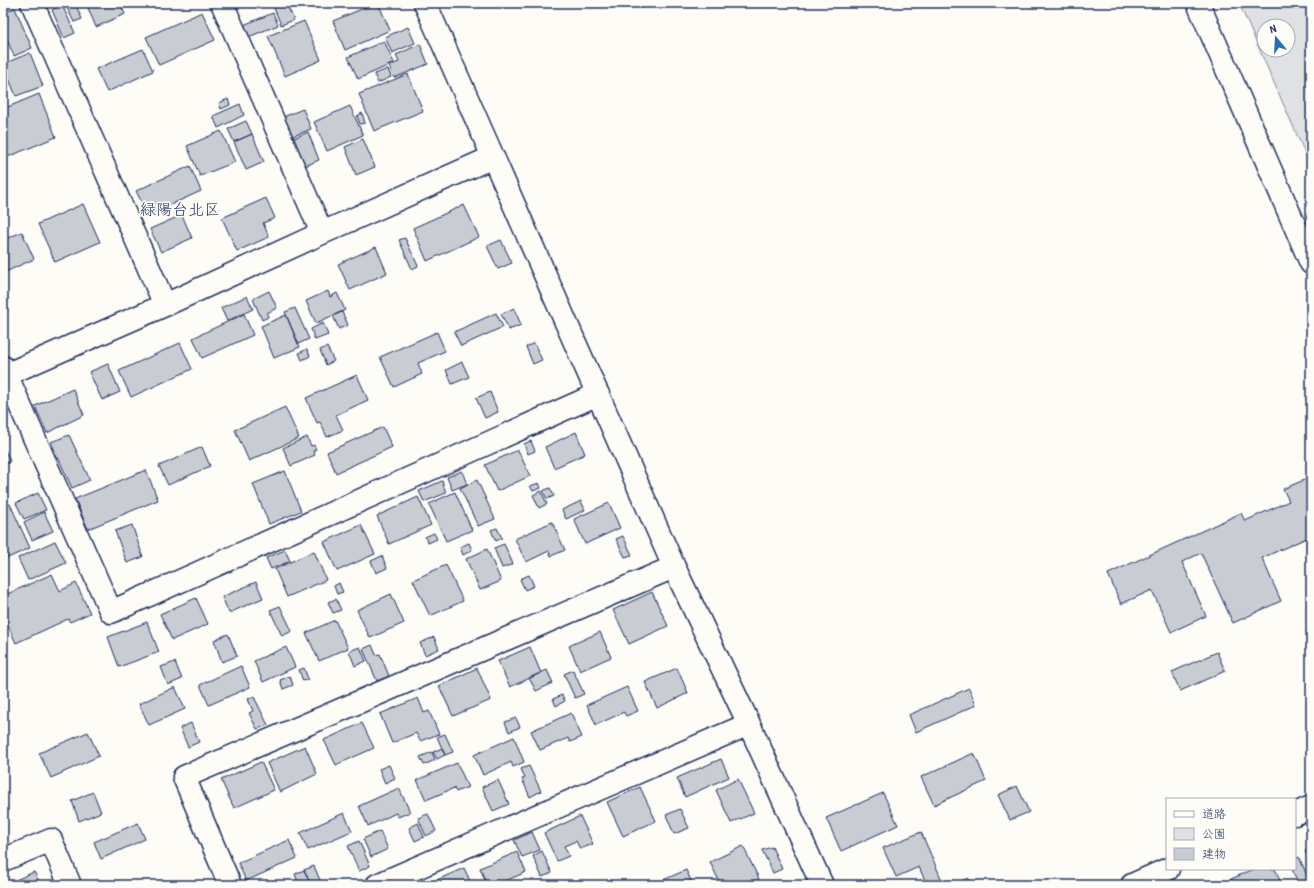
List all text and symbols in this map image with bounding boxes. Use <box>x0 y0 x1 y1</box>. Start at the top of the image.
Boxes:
north arrow <box>1256 18 1296 58</box>
text: N <box>1268 21 1278 36</box>
district label: 緑陽台北区 <box>140 198 220 220</box>
legend <box>1166 798 1296 870</box>
text: 道路 <box>1202 805 1226 822</box>
text: 公園 <box>1202 825 1226 842</box>
text: 建物 <box>1202 845 1226 862</box>

